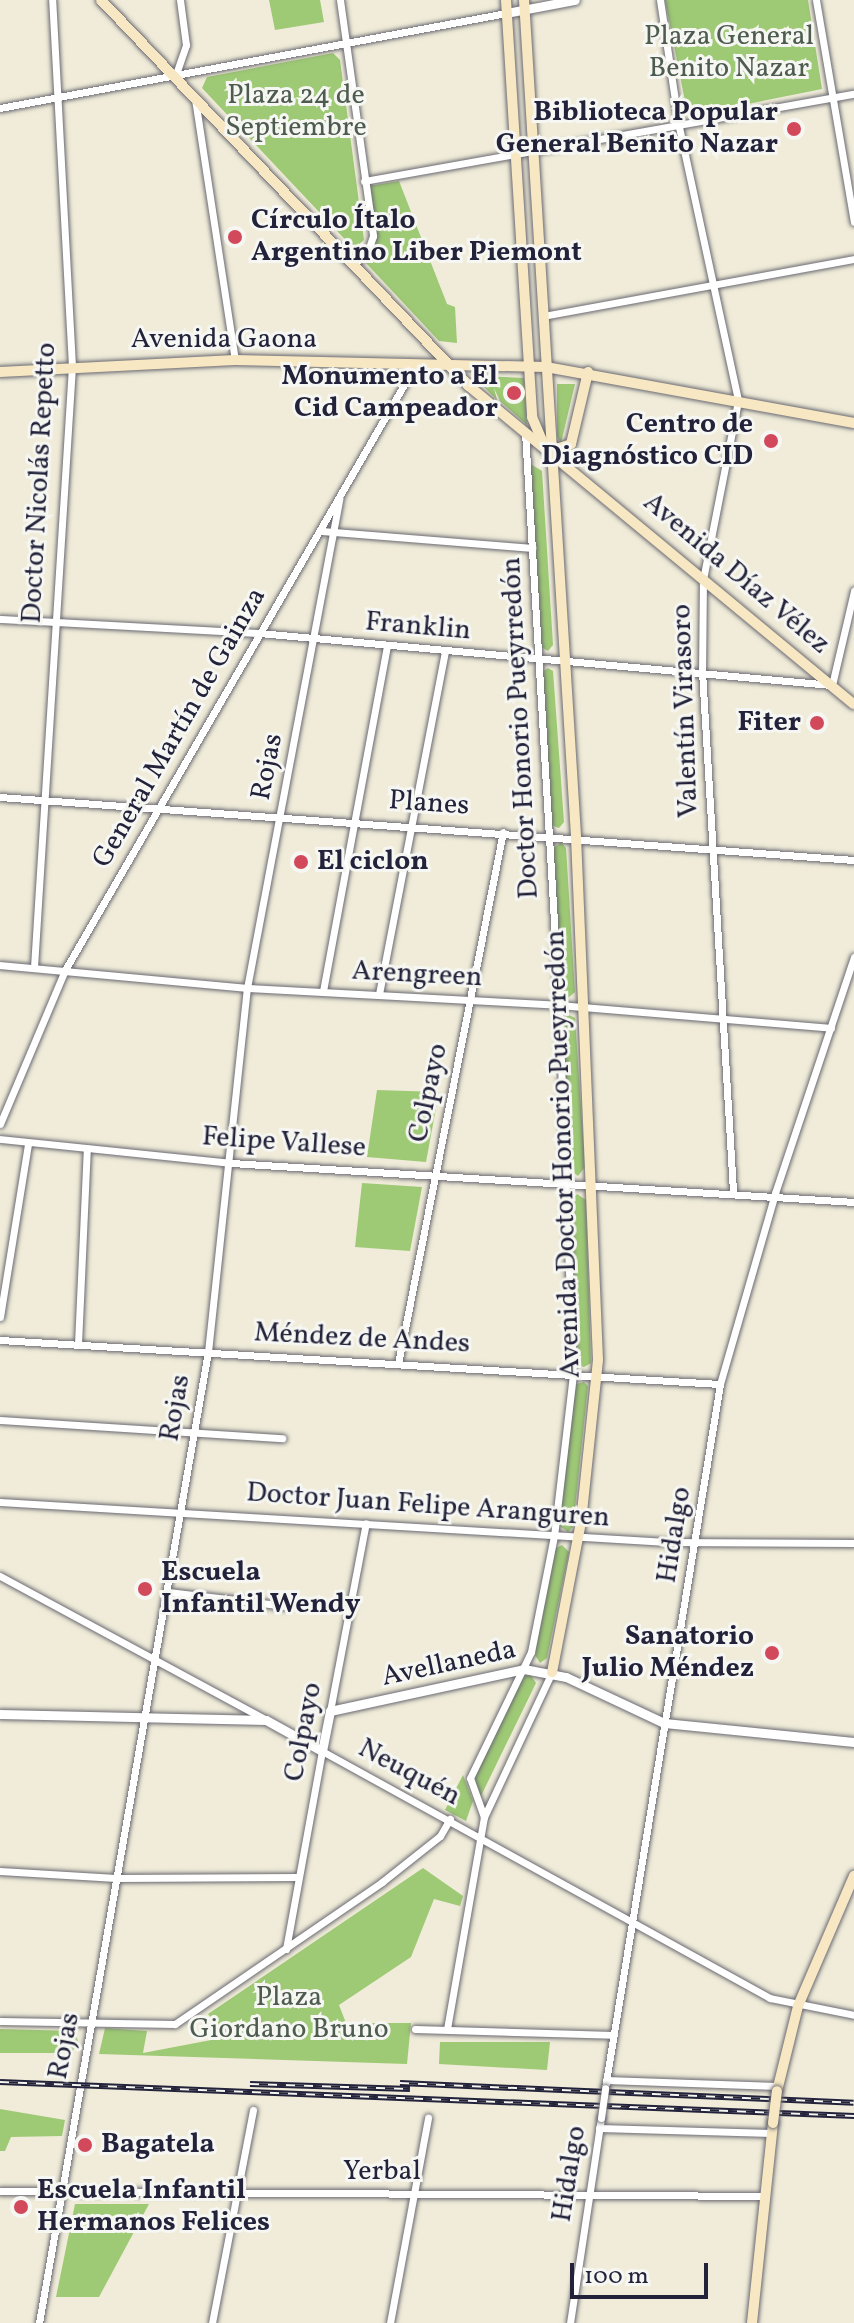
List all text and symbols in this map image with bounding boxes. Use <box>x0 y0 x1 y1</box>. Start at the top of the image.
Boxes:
park label: Plaza General Benito Nazar <box>644 20 814 86</box>
park label: Plaza 24 de Septiembre <box>225 79 367 145</box>
place label: Biblioteca Popular General Benito Nazar <box>496 96 778 162</box>
marker: Biblioteca Popular General Benito Nazar <box>785 120 803 138</box>
place label: Círculo Ítalo Argentino Liber Piemont <box>251 204 582 270</box>
marker: Círculo Ítalo Argentino Liber Piemont <box>226 228 244 246</box>
street label: Avenida Gaona <box>131 323 317 357</box>
street label: Doctor Nicolás Repetto <box>16 342 64 624</box>
place label: Monumento a El Cid Campeador <box>281 360 498 426</box>
marker: Monumento a El Cid Campeador <box>505 384 523 402</box>
place label: Centro de Diagnóstico CID <box>541 408 753 474</box>
marker: Centro de Diagnóstico CID <box>760 430 782 452</box>
street label: Avenida Díaz Vélez <box>635 486 837 662</box>
street label: Doctor Honorio Pueyrredón <box>495 556 547 900</box>
street label: General Martín de Gainza <box>86 582 274 874</box>
street label: Valentín Virasoro <box>665 603 707 819</box>
street label: Franklin <box>364 606 472 648</box>
place label: Fiter <box>738 706 801 740</box>
marker: Fiter <box>808 714 826 732</box>
street label: Rojas <box>245 731 291 803</box>
street label: Planes <box>388 784 470 824</box>
place label: El ciclon <box>317 845 429 879</box>
marker: El ciclon <box>292 853 310 871</box>
street label: Avenida Doctor Honorio Pueyrredón <box>539 929 589 1379</box>
street label: Arengreen <box>351 955 483 995</box>
street label: Colpayo <box>402 1041 456 1145</box>
street label: Felipe Vallese <box>200 1120 368 1166</box>
street label: Méndez de Andes <box>253 1317 471 1361</box>
street label: Rojas <box>154 1372 198 1444</box>
street label: Doctor Juan Felipe Aranguren <box>245 1477 611 1535</box>
street label: Hidalgo <box>651 1485 699 1585</box>
place label: Escuela Infantil Wendy <box>161 1556 361 1622</box>
marker: Escuela Infantil Wendy <box>136 1580 154 1598</box>
place label: Sanatorio Julio Méndez <box>582 1620 754 1686</box>
street label: Avellaneda <box>379 1633 519 1695</box>
marker: Sanatorio Julio Méndez <box>761 1642 783 1664</box>
street label: Colpayo <box>278 1680 330 1784</box>
street label: Neuquén <box>352 1732 466 1814</box>
park label: Plaza Giordano Bruno <box>189 1981 389 2047</box>
street label: Rojas <box>42 2010 88 2082</box>
street label: Hidalgo <box>546 2124 594 2224</box>
place label: Bagatela <box>101 2128 215 2162</box>
marker: Bagatela <box>76 2136 94 2154</box>
street label: Yerbal <box>343 2155 421 2189</box>
place label: Escuela Infantil Hermanos Felices <box>37 2174 270 2240</box>
marker: Escuela Infantil Hermanos Felices <box>12 2198 30 2216</box>
scale bar <box>574 2247 712 2297</box>
text: 100 m <box>584 2260 649 2294</box>

